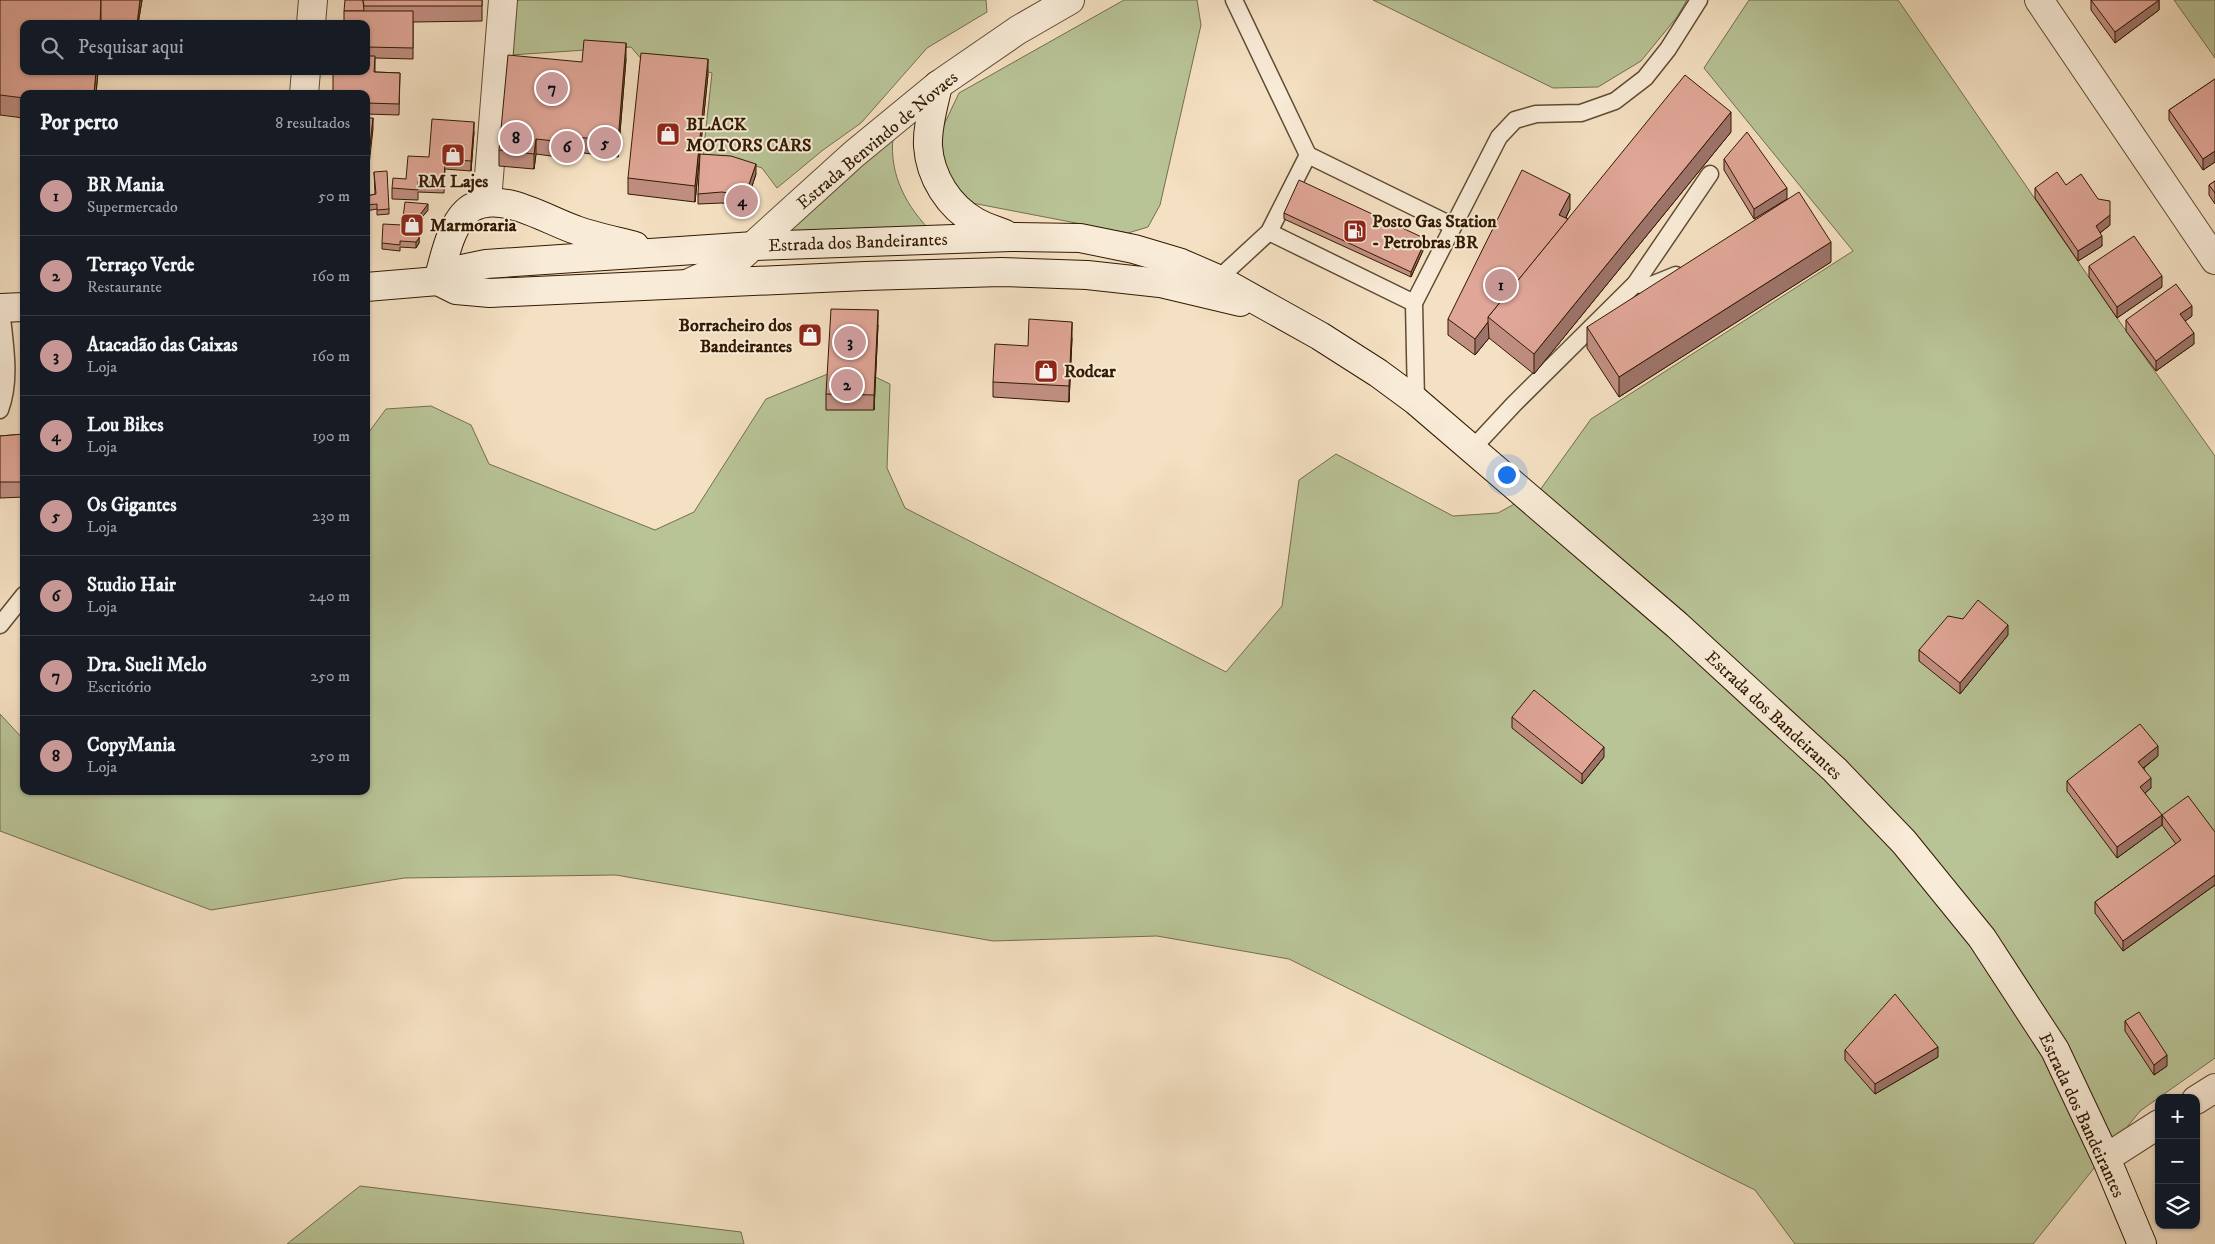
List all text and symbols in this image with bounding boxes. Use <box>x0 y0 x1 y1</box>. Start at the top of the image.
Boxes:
search box <box>20 20 370 75</box>
icon: search <box>38 34 66 62</box>
text: Pesquisar aqui <box>78 36 184 59</box>
street label: Estrada Benvindo de Novaes <box>793 67 963 215</box>
pin: 7 <box>536 69 568 107</box>
text: Por perto <box>40 110 118 136</box>
text: 8 resultados <box>275 113 350 133</box>
place label: BLACK MOTORS CARS <box>686 114 811 157</box>
pin: 8 <box>500 119 532 157</box>
shop icon: BLACK MOTORS CARS <box>655 121 681 147</box>
pin: 5 <box>589 124 621 162</box>
pin: 6 <box>551 128 583 166</box>
shop icon: RM Lajes <box>440 142 466 168</box>
place label: RM Lajes <box>418 171 488 193</box>
text: BR Mania <box>87 174 164 197</box>
pin: 4 <box>726 182 758 220</box>
text: 1 <box>53 186 59 206</box>
text: 50 m <box>318 186 350 206</box>
text: Supermercado <box>87 197 178 217</box>
place label: Posto Gas Station - Petrobras BR <box>1372 211 1497 254</box>
shop icon: Marmoraria <box>399 212 425 238</box>
place label: Marmoraria <box>430 215 517 237</box>
fuel station icon: Posto Gas Station - Petrobras BR <box>1342 218 1368 244</box>
street label: Estrada dos Bandeirantes <box>768 229 948 257</box>
text: Terraço Verde <box>87 254 194 277</box>
text: 2 <box>52 266 60 286</box>
text: 160 m <box>312 266 350 286</box>
pin: 1 <box>1485 266 1517 304</box>
text: Restaurante <box>87 277 162 297</box>
place label: Borracheiro dos Bandeirantes <box>679 315 792 358</box>
shop icon: Borracheiro dos Bandeirantes <box>797 322 823 348</box>
pin: 3 <box>834 323 866 361</box>
text: Atacadão das Caixas <box>87 334 238 357</box>
text: 3 <box>53 346 59 366</box>
text: 160 m <box>312 346 350 366</box>
text: Loja <box>87 357 117 377</box>
shop icon: Rodcar <box>1033 358 1059 384</box>
place label: Rodcar <box>1064 361 1116 383</box>
pin: 2 <box>831 366 863 404</box>
text: Lou Bikes <box>87 414 163 437</box>
text: 4 <box>51 426 61 446</box>
text: 190 m <box>312 426 350 446</box>
text: Loja <box>87 437 117 457</box>
your location <box>1494 462 1520 488</box>
text: Os Gigantes <box>87 494 177 517</box>
text: 5 <box>52 506 60 526</box>
text: 230 m <box>312 506 350 526</box>
text: Loja <box>87 517 117 537</box>
text: Studio Hair <box>87 574 176 597</box>
text: 6 <box>52 586 60 606</box>
text: 240 m <box>309 586 350 606</box>
text: Loja <box>87 597 117 617</box>
street label: Estrada dos Bandeirantes <box>1700 647 1846 785</box>
text: Dra. Sueli Melo <box>87 654 207 677</box>
text: 7 <box>52 666 60 686</box>
text: 250 m <box>310 666 350 686</box>
text: Escritório <box>87 677 151 697</box>
text: CopyMania <box>87 734 175 757</box>
text: 8 <box>52 746 60 766</box>
text: 250 m <box>310 746 350 766</box>
text: Loja <box>87 757 117 777</box>
street label: Estrada dos Bandeirantes <box>2033 1030 2129 1201</box>
map controls <box>2155 1094 2200 1229</box>
button: + <box>2155 1094 2200 1139</box>
button: − <box>2155 1139 2200 1184</box>
button: layers <box>2155 1184 2200 1229</box>

